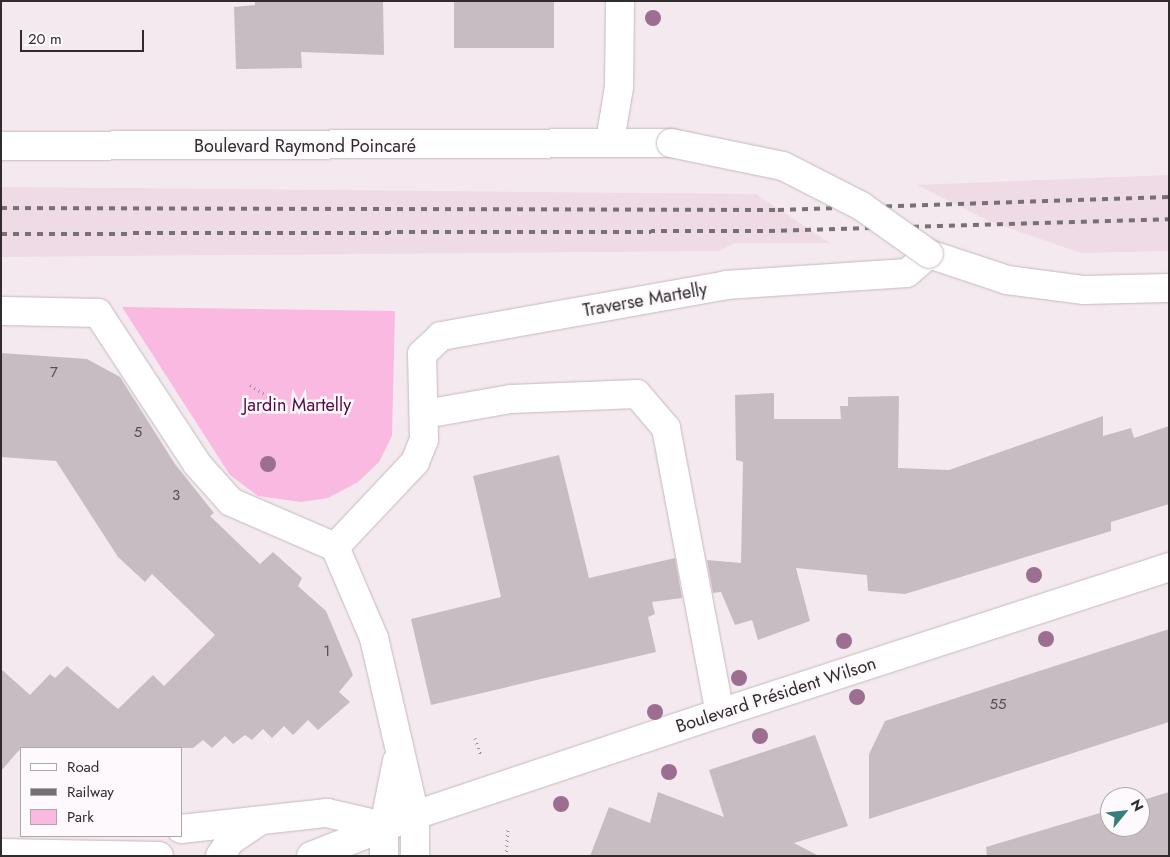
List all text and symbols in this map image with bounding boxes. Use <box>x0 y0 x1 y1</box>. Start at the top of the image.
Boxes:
scale bar <box>22 20 146 52</box>
text: 20 m <box>28 28 62 50</box>
street label: Boulevard Raymond Poincaré <box>194 135 416 157</box>
street label: Traverse Martelly <box>581 278 709 322</box>
house number: 7 <box>50 364 58 382</box>
park label: Jardin Martelly <box>243 394 351 416</box>
house number: 5 <box>134 424 142 442</box>
house number: 3 <box>172 487 180 505</box>
house number: 1 <box>324 643 330 661</box>
street label: Boulevard Président Wilson <box>673 652 879 738</box>
house number: 55 <box>990 696 1006 714</box>
legend <box>20 747 182 837</box>
text: Road <box>67 756 99 778</box>
text: Railway <box>67 781 114 803</box>
north arrow <box>1100 787 1150 837</box>
text: N <box>1126 796 1149 815</box>
text: Park <box>67 806 94 828</box>

